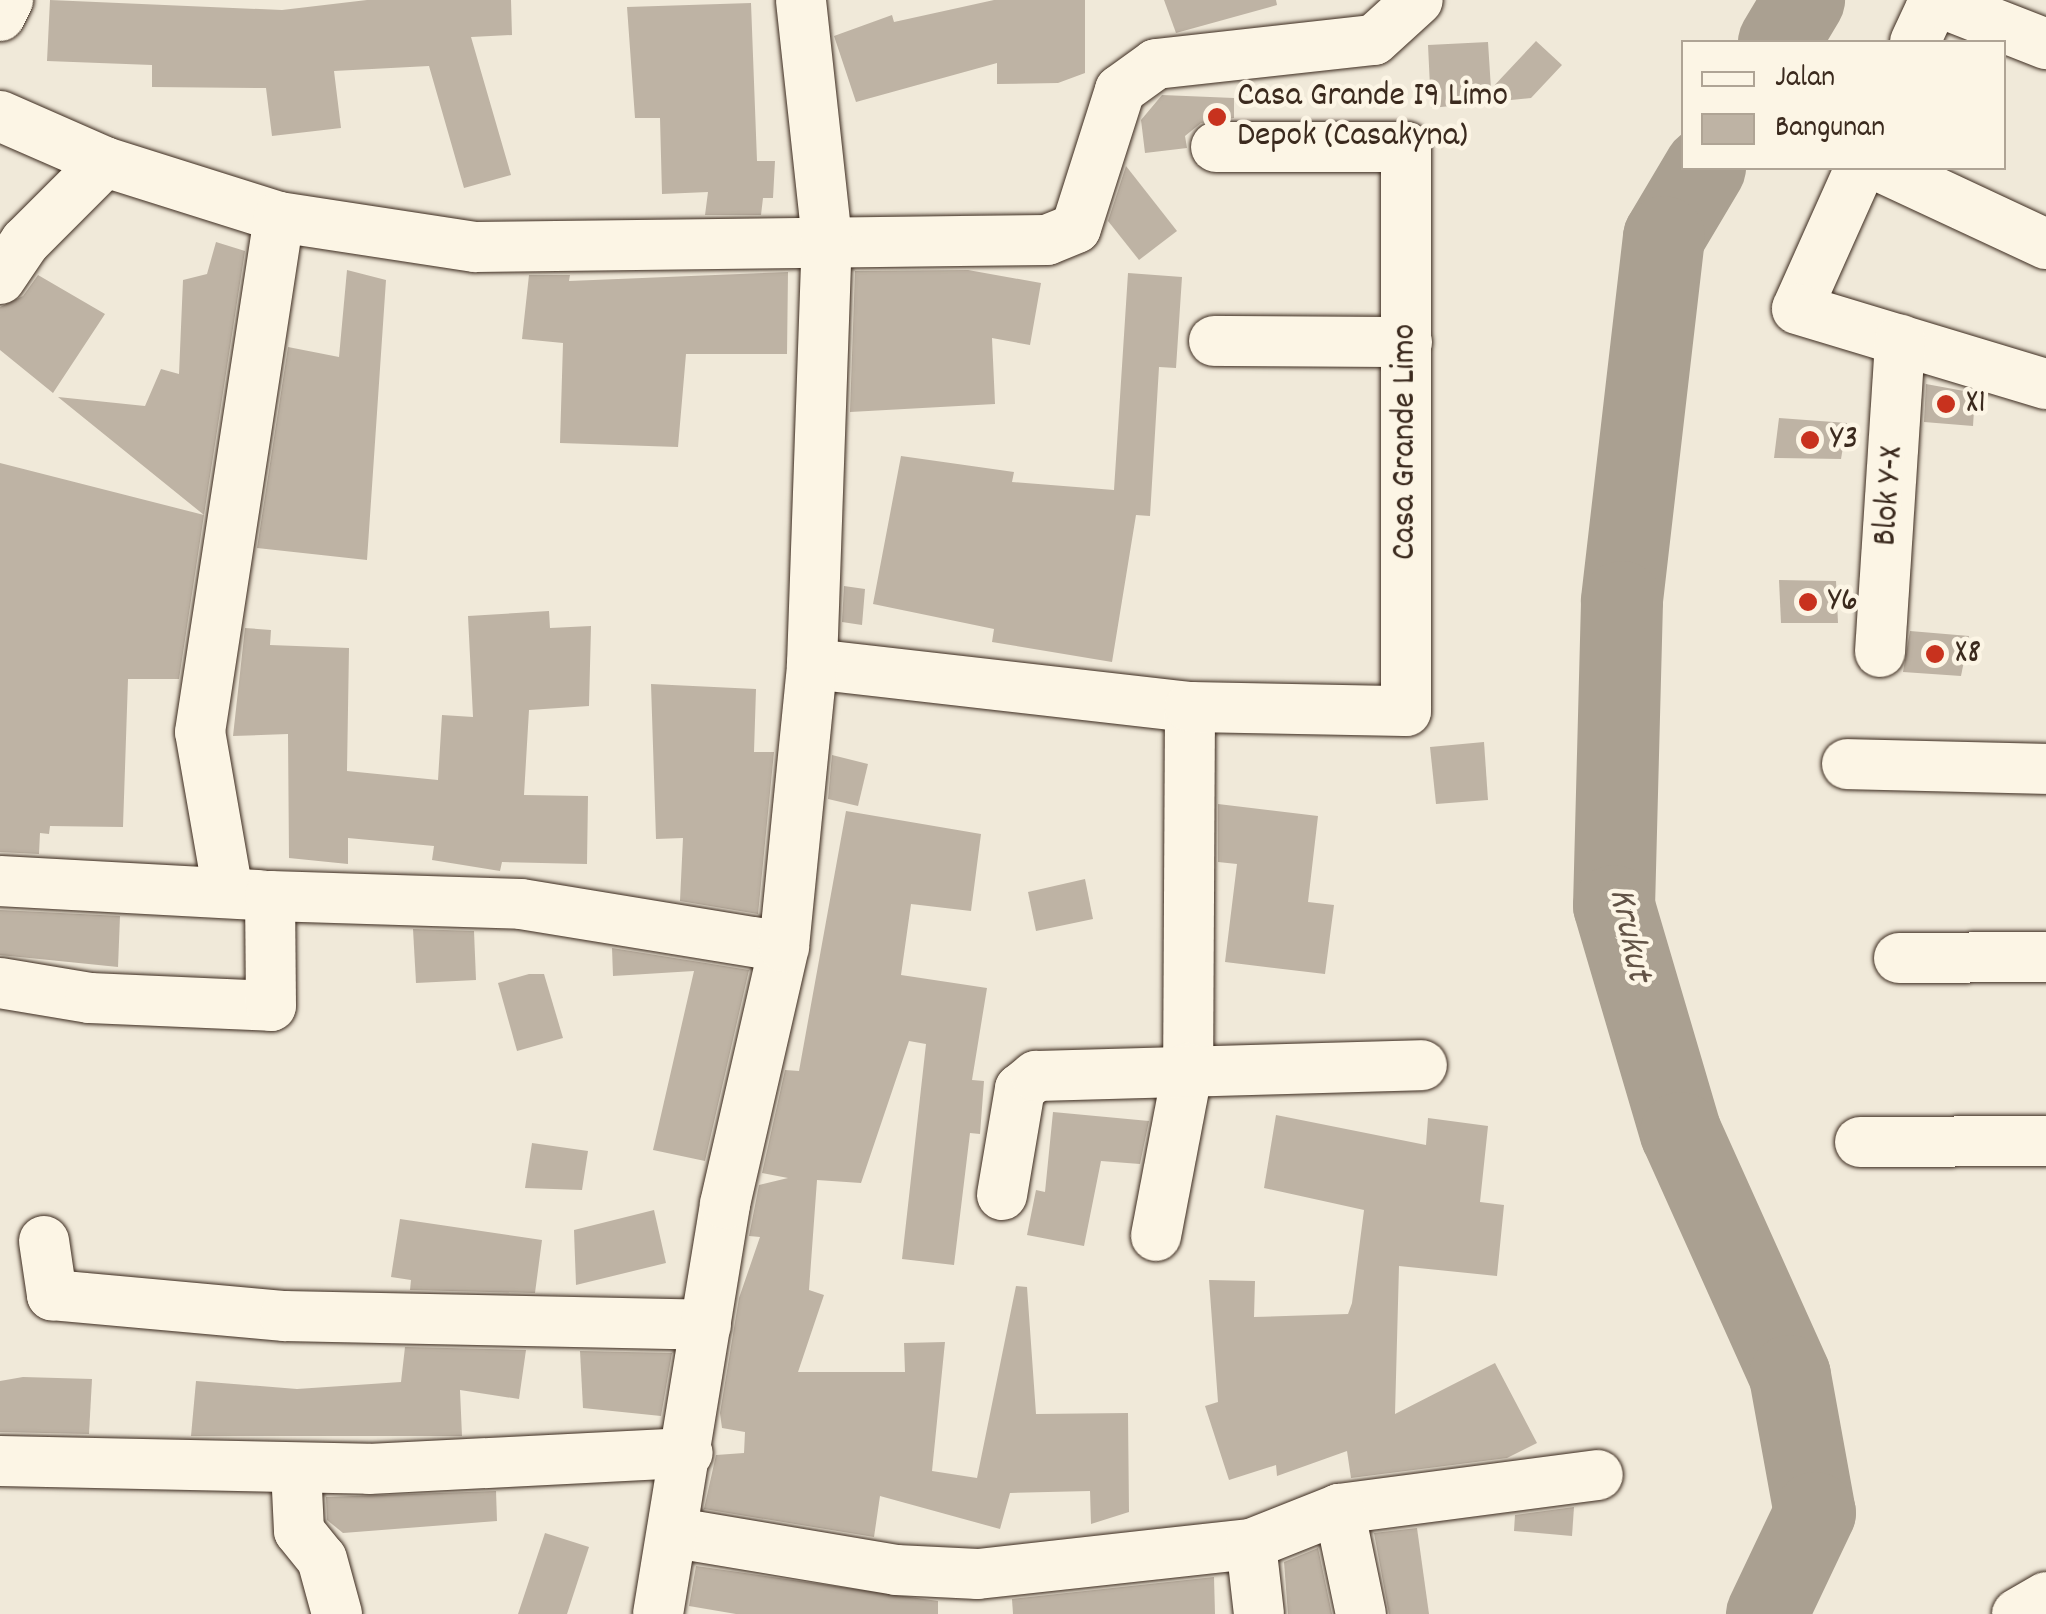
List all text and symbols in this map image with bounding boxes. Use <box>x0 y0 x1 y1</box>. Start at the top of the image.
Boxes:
legend <box>1681 40 2006 170</box>
text: Jalan <box>1775 58 1835 101</box>
place label: Casa Grande I9 Limo Depok (Casakyna) <box>1237 76 1508 158</box>
marker: Casa Grande I9 Limo Depok (Casakyna) <box>1206 106 1228 128</box>
text: Bangunan <box>1775 108 1885 151</box>
street label: Casa Grande Limo <box>1385 324 1427 560</box>
place label: X1 <box>1966 383 1986 425</box>
marker: X1 <box>1935 393 1957 415</box>
place label: Y3 <box>1830 419 1858 461</box>
marker: Y3 <box>1799 429 1821 451</box>
street label: Blok Y-X <box>1866 445 1914 547</box>
place label: Y6 <box>1828 581 1858 623</box>
marker: Y6 <box>1797 591 1819 613</box>
place label: X8 <box>1955 633 1981 675</box>
marker: X8 <box>1924 643 1946 665</box>
water label: Krukut <box>1596 884 1660 986</box>

